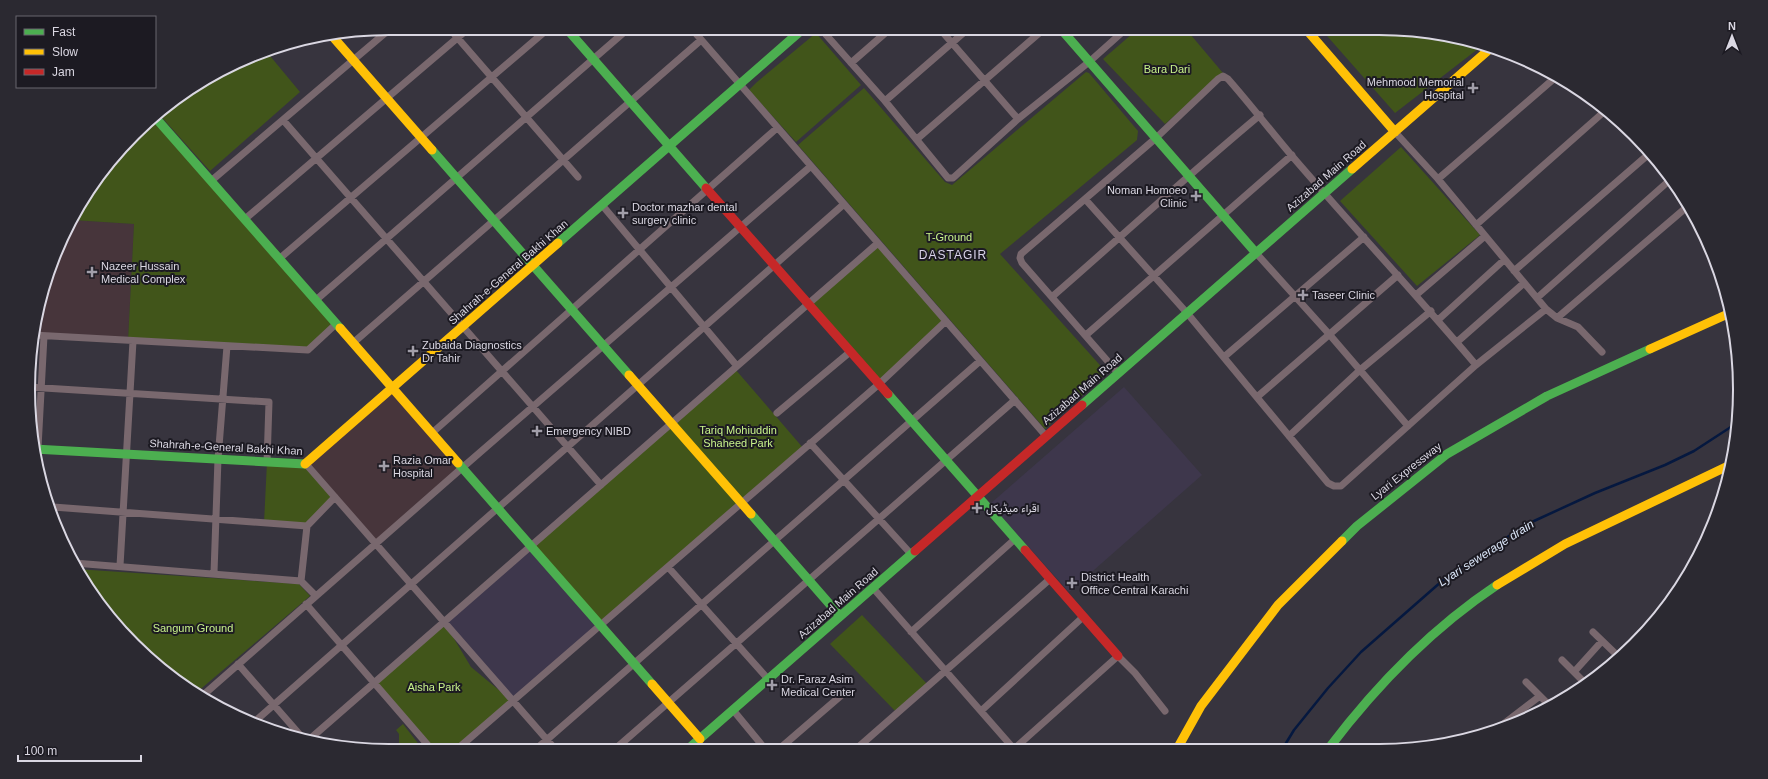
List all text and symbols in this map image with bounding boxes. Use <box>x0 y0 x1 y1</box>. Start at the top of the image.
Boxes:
legend <box>16 16 156 88</box>
north arrow <box>1712 16 1752 56</box>
text: N <box>1728 20 1736 32</box>
text: Fast <box>52 25 76 39</box>
text: Slow <box>52 45 78 59</box>
park label: Bara Dari <box>1144 63 1190 75</box>
text: Jam <box>52 65 75 79</box>
place label: Mehmood Memorial Hospital <box>1367 76 1464 101</box>
marker: Mehmood Memorial Hospital <box>1467 82 1479 94</box>
street label: Azizabad Main Road <box>1284 138 1368 214</box>
place label: Noman Homoeo Clinic <box>1107 184 1187 209</box>
marker: Noman Homoeo Clinic <box>1190 190 1202 202</box>
place label: Doctor mazhar dental surgery clinic <box>632 201 737 226</box>
marker: Doctor mazhar dental surgery clinic <box>617 207 629 219</box>
street label: Shahrah-e-General Bakhi Khan <box>446 217 570 327</box>
park label: T-Ground <box>926 231 972 243</box>
district label: DASTAGIR <box>919 248 987 262</box>
place label: Nazeer Hussain Medical Complex <box>101 260 186 285</box>
marker: Nazeer Hussain Medical Complex <box>86 266 98 278</box>
marker: Taseer Clinic <box>1297 289 1309 301</box>
place label: Taseer Clinic <box>1312 289 1375 301</box>
place label: Zubaida Diagnostics Dr Tahir <box>422 339 522 364</box>
marker: Zubaida Diagnostics Dr Tahir <box>407 345 419 357</box>
street label: Azizabad Main Road <box>1040 351 1124 427</box>
park label: Tariq Mohiuddin Shaheed Park <box>699 424 777 449</box>
marker: Emergency NIBD <box>531 425 543 437</box>
place label: Emergency NIBD <box>546 425 631 437</box>
street label: Shahrah-e-General Bakhi Khan <box>149 437 303 457</box>
street label: Lyari Expressway <box>1369 440 1444 502</box>
place label: Razia Omar Hospital <box>393 454 452 479</box>
marker: Razia Omar Hospital <box>378 460 390 472</box>
marker: اقراء میڈیکل <box>971 502 983 514</box>
place label: اقراء میڈیکل <box>986 502 1039 515</box>
water label: Lyari sewerage drain <box>1436 517 1537 589</box>
street label: Azizabad Main Road <box>796 565 880 641</box>
place label: District Health Office Central Karachi <box>1081 571 1188 596</box>
marker: District Health Office Central Karachi <box>1066 577 1078 589</box>
park label: Sangum Ground <box>153 622 233 634</box>
place label: Dr. Faraz Asim Medical Center <box>781 673 855 698</box>
marker: Dr. Faraz Asim Medical Center <box>766 679 778 691</box>
park label: Aisha Park <box>407 681 461 693</box>
scale bar <box>18 737 141 763</box>
text: 100 m <box>24 744 57 758</box>

